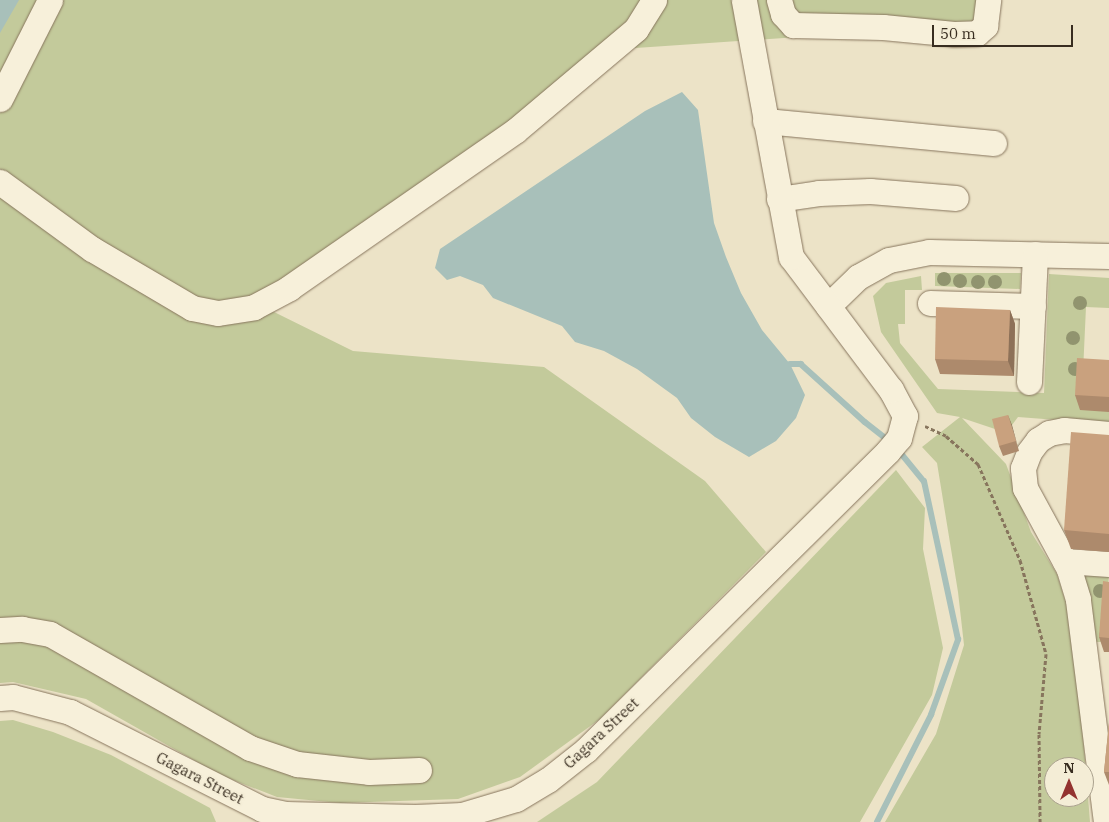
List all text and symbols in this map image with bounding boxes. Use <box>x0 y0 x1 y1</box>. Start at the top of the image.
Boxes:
scale bar <box>934 15 1075 47</box>
text: 50 m <box>940 24 976 43</box>
street label: Gagara Street <box>560 694 642 772</box>
street label: Gagara Street <box>153 748 247 808</box>
north arrow <box>1044 757 1094 807</box>
text: N <box>1063 759 1075 777</box>

